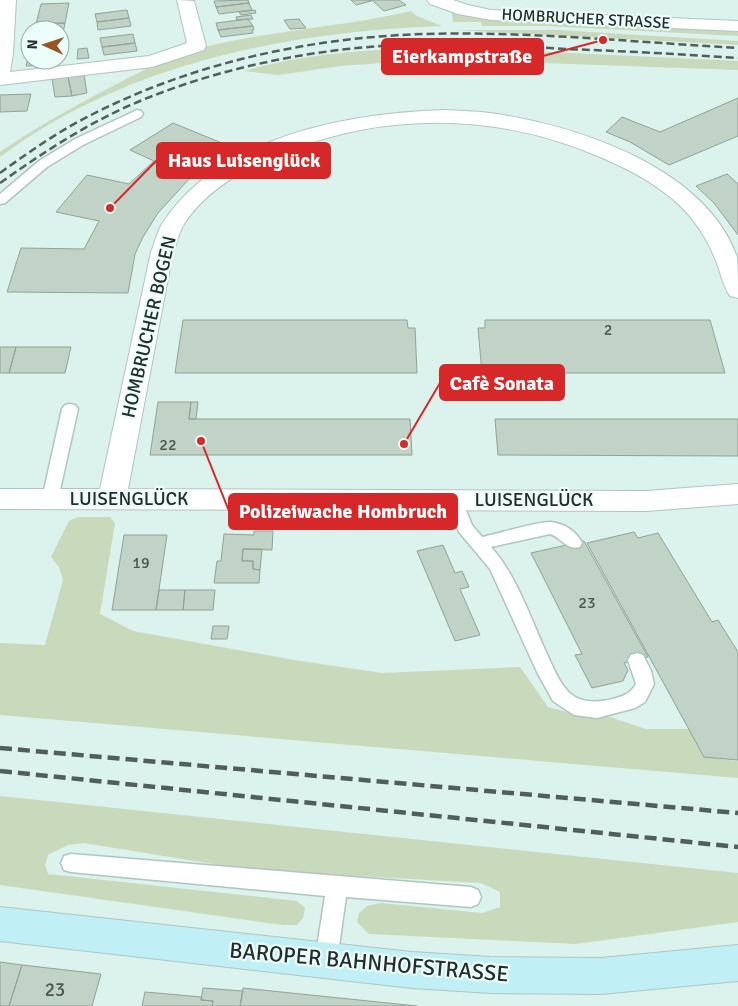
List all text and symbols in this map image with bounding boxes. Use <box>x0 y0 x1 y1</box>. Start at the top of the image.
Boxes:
street label: HOMBRUCHER STRASSE <box>501 5 671 33</box>
north arrow <box>20 20 70 70</box>
text: N <box>24 39 41 50</box>
callout: Eierkampstraße <box>382 39 543 74</box>
text: Eierkampstraße <box>392 44 532 69</box>
callout: Haus Luisenglück <box>157 143 330 178</box>
text: Haus Luisenglück <box>168 148 321 173</box>
street label: HOMBRUCHER BOGEN <box>116 234 182 420</box>
house number: 2 <box>604 320 612 340</box>
callout: Cafè Sonata <box>440 365 564 400</box>
text: Cafè Sonata <box>450 371 554 396</box>
house number: 22 <box>159 435 177 455</box>
street label: LUISENGLÜCK <box>70 487 189 511</box>
street label: LUISENGLÜCK <box>475 488 594 512</box>
callout: Polizeiwache Hombruch <box>229 494 457 529</box>
text: Polizeiwache Hombruch <box>239 499 447 524</box>
house number: 19 <box>132 553 150 573</box>
house number: 23 <box>578 593 596 613</box>
street label: BAROPER BAHNHOFSTRASSE <box>228 936 510 988</box>
house number: 23 <box>45 978 65 1002</box>

